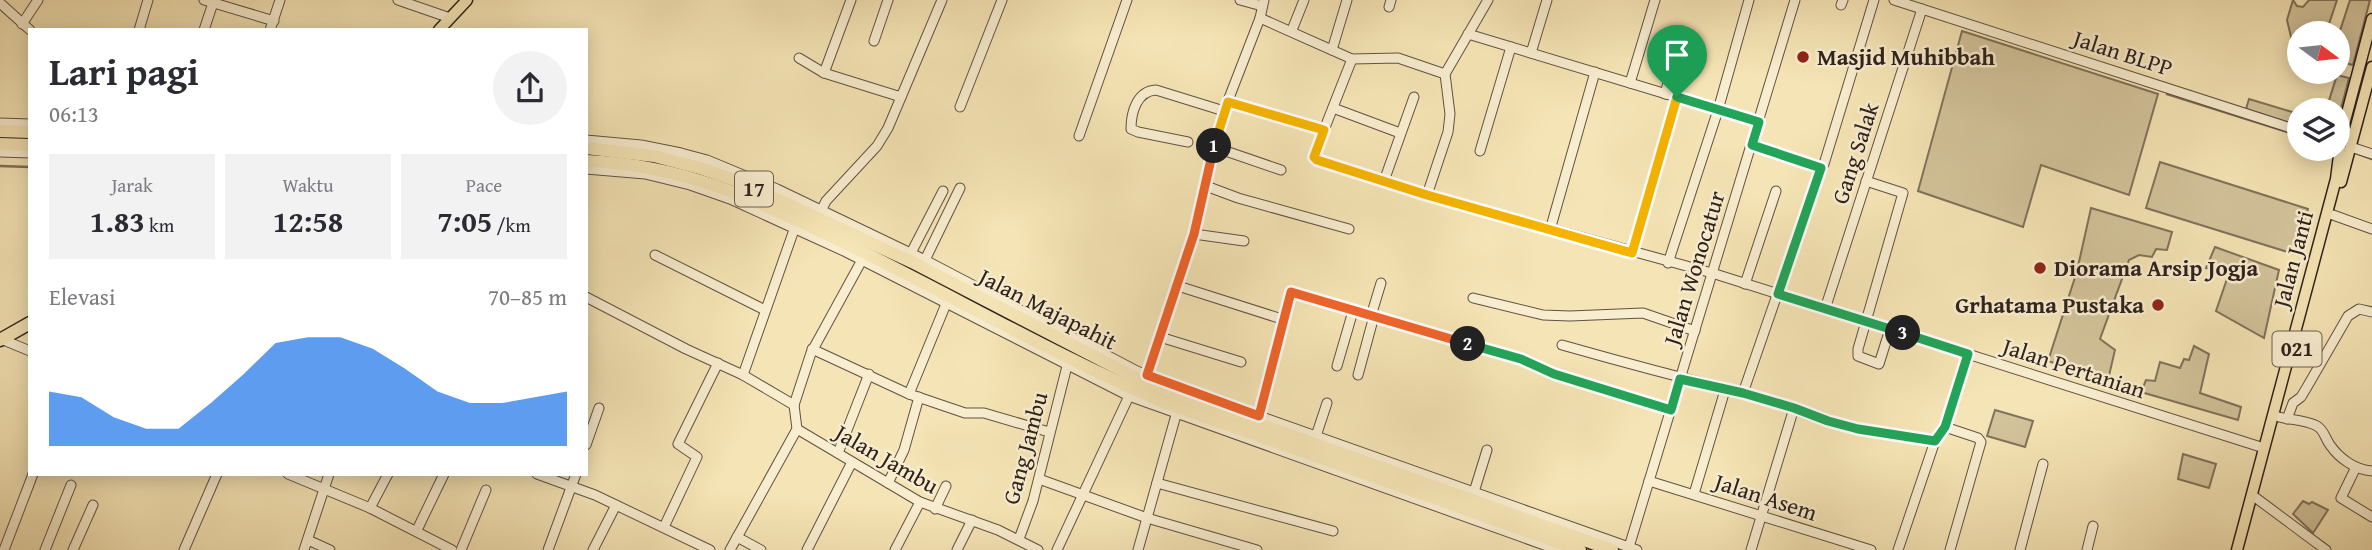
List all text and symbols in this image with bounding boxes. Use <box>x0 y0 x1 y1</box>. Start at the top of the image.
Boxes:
street label: Jalan BLPP <box>2067 20 2177 84</box>
north arrow <box>2287 21 2350 84</box>
map controls <box>2287 21 2350 161</box>
pin <box>1647 25 1707 97</box>
icon: arrive <box>1658 36 1696 74</box>
place label: Masjid Muhibbah <box>1817 40 1995 73</box>
text: Lari pagi <box>49 43 199 99</box>
marker: Masjid Muhibbah <box>1795 49 1811 65</box>
button: share <box>493 51 567 125</box>
text: 06:13 <box>49 97 99 130</box>
street label: Gang Salak <box>1823 98 1887 208</box>
button: layers <box>2287 98 2350 161</box>
pin: 1 <box>1196 128 1232 164</box>
text: 1 <box>1209 131 1218 159</box>
text: Jarak <box>111 171 153 199</box>
text: Waktu <box>282 171 334 199</box>
text: Pace <box>466 171 502 199</box>
road number: 17 <box>735 172 773 206</box>
street label: Jalan Wonocatur <box>1654 186 1733 352</box>
text: 1.83 <box>90 199 145 243</box>
text: 12:58 <box>273 199 343 243</box>
text: 7:05 <box>437 199 492 243</box>
street label: Jalan Janti <box>2263 207 2321 314</box>
text: km <box>145 211 174 239</box>
text: /km <box>492 211 531 239</box>
place label: Diorama Arsip Jogja <box>2054 251 2259 284</box>
street label: Jalan Majapahit <box>971 258 1123 358</box>
marker: Diorama Arsip Jogja <box>2032 260 2048 276</box>
text: Elevasi <box>49 280 115 313</box>
text: 70–85 m <box>488 280 567 313</box>
place label: Grhatama Pustaka <box>1955 288 2144 321</box>
marker: Grhatama Pustaka <box>2150 297 2166 313</box>
pin: 3 <box>1885 316 1920 350</box>
text: 3 <box>1898 318 1907 346</box>
pin: 2 <box>1450 326 1486 362</box>
street label: Jalan Pertanian <box>1996 328 2150 406</box>
text: 2 <box>1463 329 1472 357</box>
road number: 021 <box>2272 332 2322 366</box>
street label: Gang Jambu <box>994 387 1055 508</box>
street label: Jalan Jambu <box>827 414 946 502</box>
street label: Jalan Asem <box>1708 464 1822 529</box>

